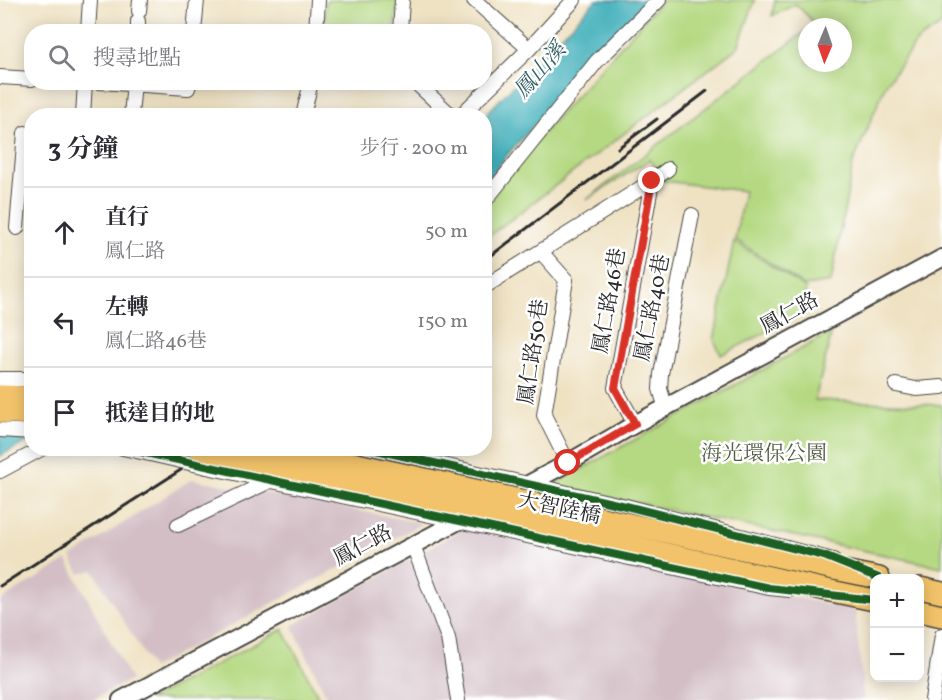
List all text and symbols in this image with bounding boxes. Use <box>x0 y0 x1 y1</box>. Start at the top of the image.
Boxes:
north arrow <box>798 18 852 72</box>
search box <box>24 24 492 90</box>
water label: 鳳山溪 <box>508 34 576 106</box>
icon: search <box>45 41 78 74</box>
text: 搜尋地點 <box>93 44 181 75</box>
text: 3 分鐘 <box>48 132 118 168</box>
text: 步行 · 200 m <box>359 135 468 163</box>
route end <box>638 167 664 193</box>
text: 直行 <box>105 203 149 234</box>
icon: ahead <box>48 216 81 249</box>
text: 50 m <box>425 218 468 246</box>
text: 鳳仁路 <box>105 238 165 266</box>
street label: 鳳仁路46巷 <box>586 246 634 356</box>
street label: 鳳仁路40巷 <box>628 252 678 364</box>
street label: 鳳仁路 <box>755 286 825 342</box>
text: 左轉 <box>105 293 149 324</box>
street label: 鳳仁路50巷 <box>512 297 556 407</box>
icon: left <box>48 306 81 339</box>
text: 150 m <box>417 308 468 336</box>
text: 鳳仁路46巷 <box>105 328 207 356</box>
icon: arrive <box>48 396 81 429</box>
text: 抵達目的地 <box>105 399 215 430</box>
park label: 海光環保公園 <box>701 440 827 469</box>
route start <box>554 449 580 475</box>
street label: 大智陸橋 <box>515 486 603 532</box>
street label: 鳳仁路 <box>328 518 398 574</box>
map controls <box>870 574 924 682</box>
button: + <box>870 574 924 628</box>
button: − <box>870 628 924 682</box>

